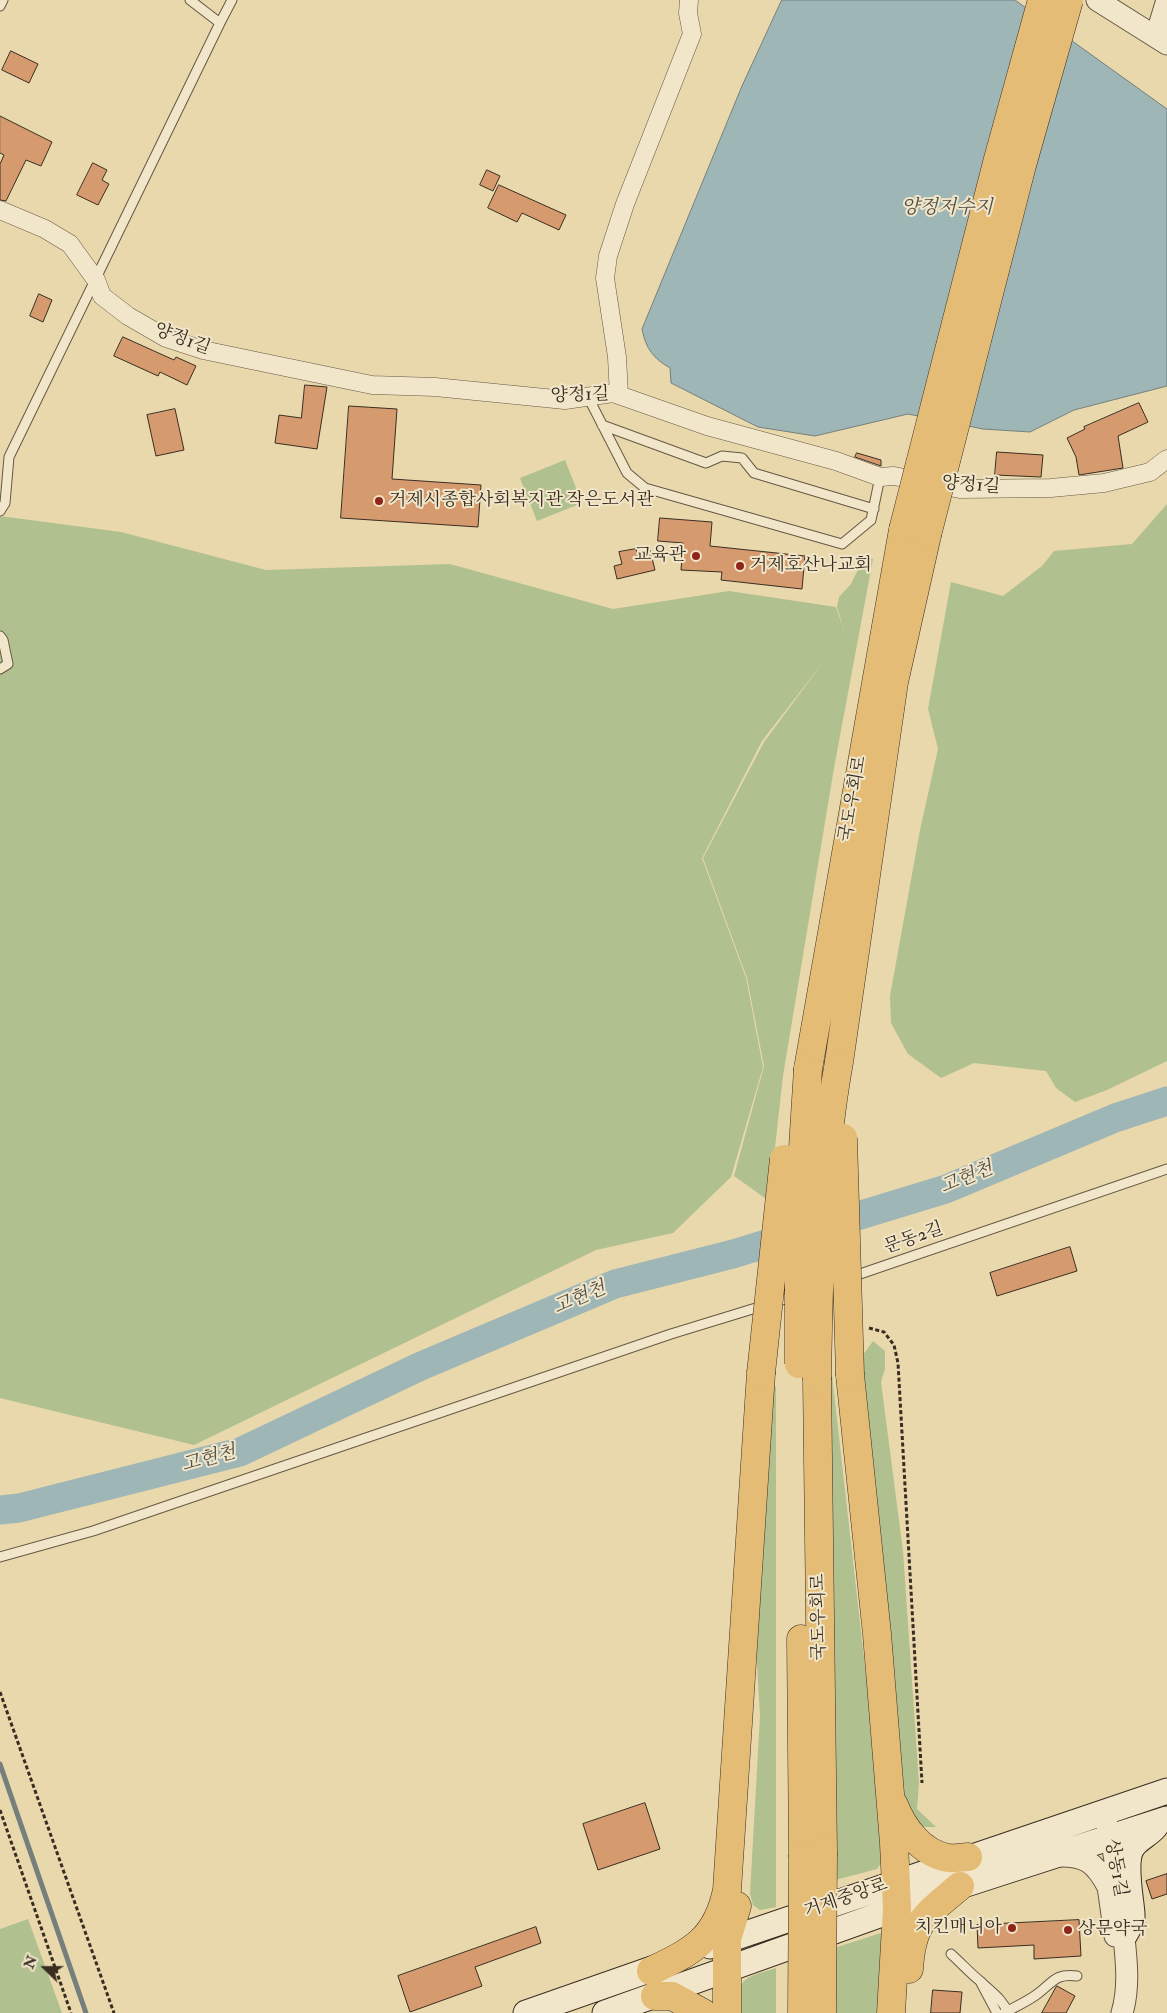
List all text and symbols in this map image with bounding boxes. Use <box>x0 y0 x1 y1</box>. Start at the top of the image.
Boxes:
water label: 양정저수지 <box>901 198 993 220</box>
street label: 양정1길 <box>151 320 213 360</box>
street label: 양정1길 <box>550 384 610 408</box>
street label: 양정1길 <box>941 473 1001 499</box>
place label: 거제시종합사회복지관 작은도서관 <box>389 490 654 512</box>
marker: 거제시종합사회복지관 작은도서관 <box>373 495 385 507</box>
place label: 교육관 <box>634 545 686 567</box>
marker: 교육관 <box>690 550 702 562</box>
place label: 거제호산나교회 <box>750 555 872 577</box>
marker: 거제호산나교회 <box>734 560 746 572</box>
street label: 국도우회로 <box>836 754 872 844</box>
water label: 고현천 <box>937 1158 997 1200</box>
street label: 문동2길 <box>882 1219 946 1259</box>
water label: 고현천 <box>550 1278 610 1320</box>
water label: 고현천 <box>179 1442 239 1478</box>
street label: 국도우회로 <box>808 1573 832 1661</box>
street label: 상동1길 <box>1099 1837 1131 1899</box>
street label: 거제중앙로 <box>801 1875 891 1923</box>
place label: 치킨매니아 <box>915 1917 1002 1939</box>
place label: 상문약국 <box>1078 1919 1148 1941</box>
marker: 치킨매니아 <box>1006 1922 1018 1934</box>
marker: 상문약국 <box>1062 1924 1074 1936</box>
north arrow <box>20 1943 70 1993</box>
text: N <box>20 1953 41 1971</box>

